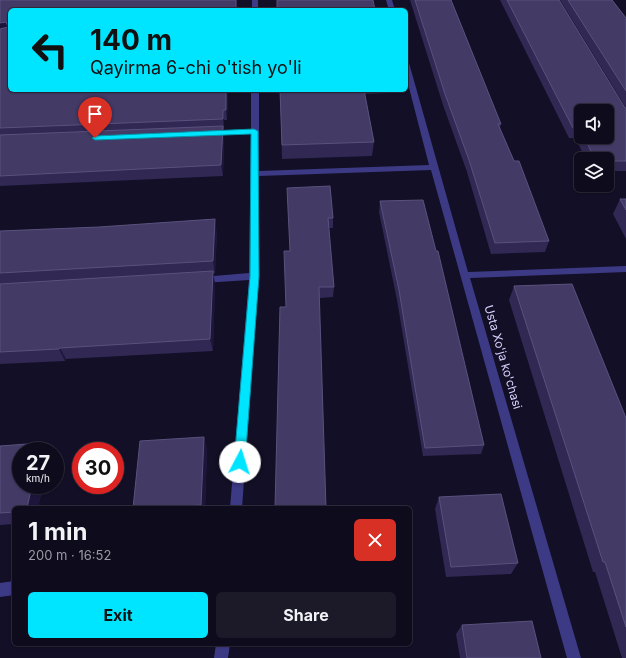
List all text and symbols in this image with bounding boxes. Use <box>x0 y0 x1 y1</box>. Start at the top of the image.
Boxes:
text: 140 m <box>90 23 172 57</box>
icon: left <box>24 24 76 76</box>
text: Qayirma 6-chi o'tish yo'li <box>90 57 302 78</box>
pin <box>78 97 112 138</box>
icon: arrive <box>84 103 106 125</box>
map controls <box>574 104 614 192</box>
button: sound <box>574 104 614 144</box>
button: layers <box>574 152 614 192</box>
street label: Usta Xo'ja ko'chasi <box>481 303 526 411</box>
position arrow <box>219 441 261 483</box>
speed limit sign: 30 <box>72 442 124 494</box>
text: 27 <box>26 451 50 475</box>
text: km/h <box>26 472 50 484</box>
text: 1 min <box>28 517 87 546</box>
button: close <box>354 519 396 561</box>
text: 200 m · 16:52 <box>28 547 111 563</box>
button: Exit <box>28 592 208 638</box>
button: Share <box>216 592 396 638</box>

